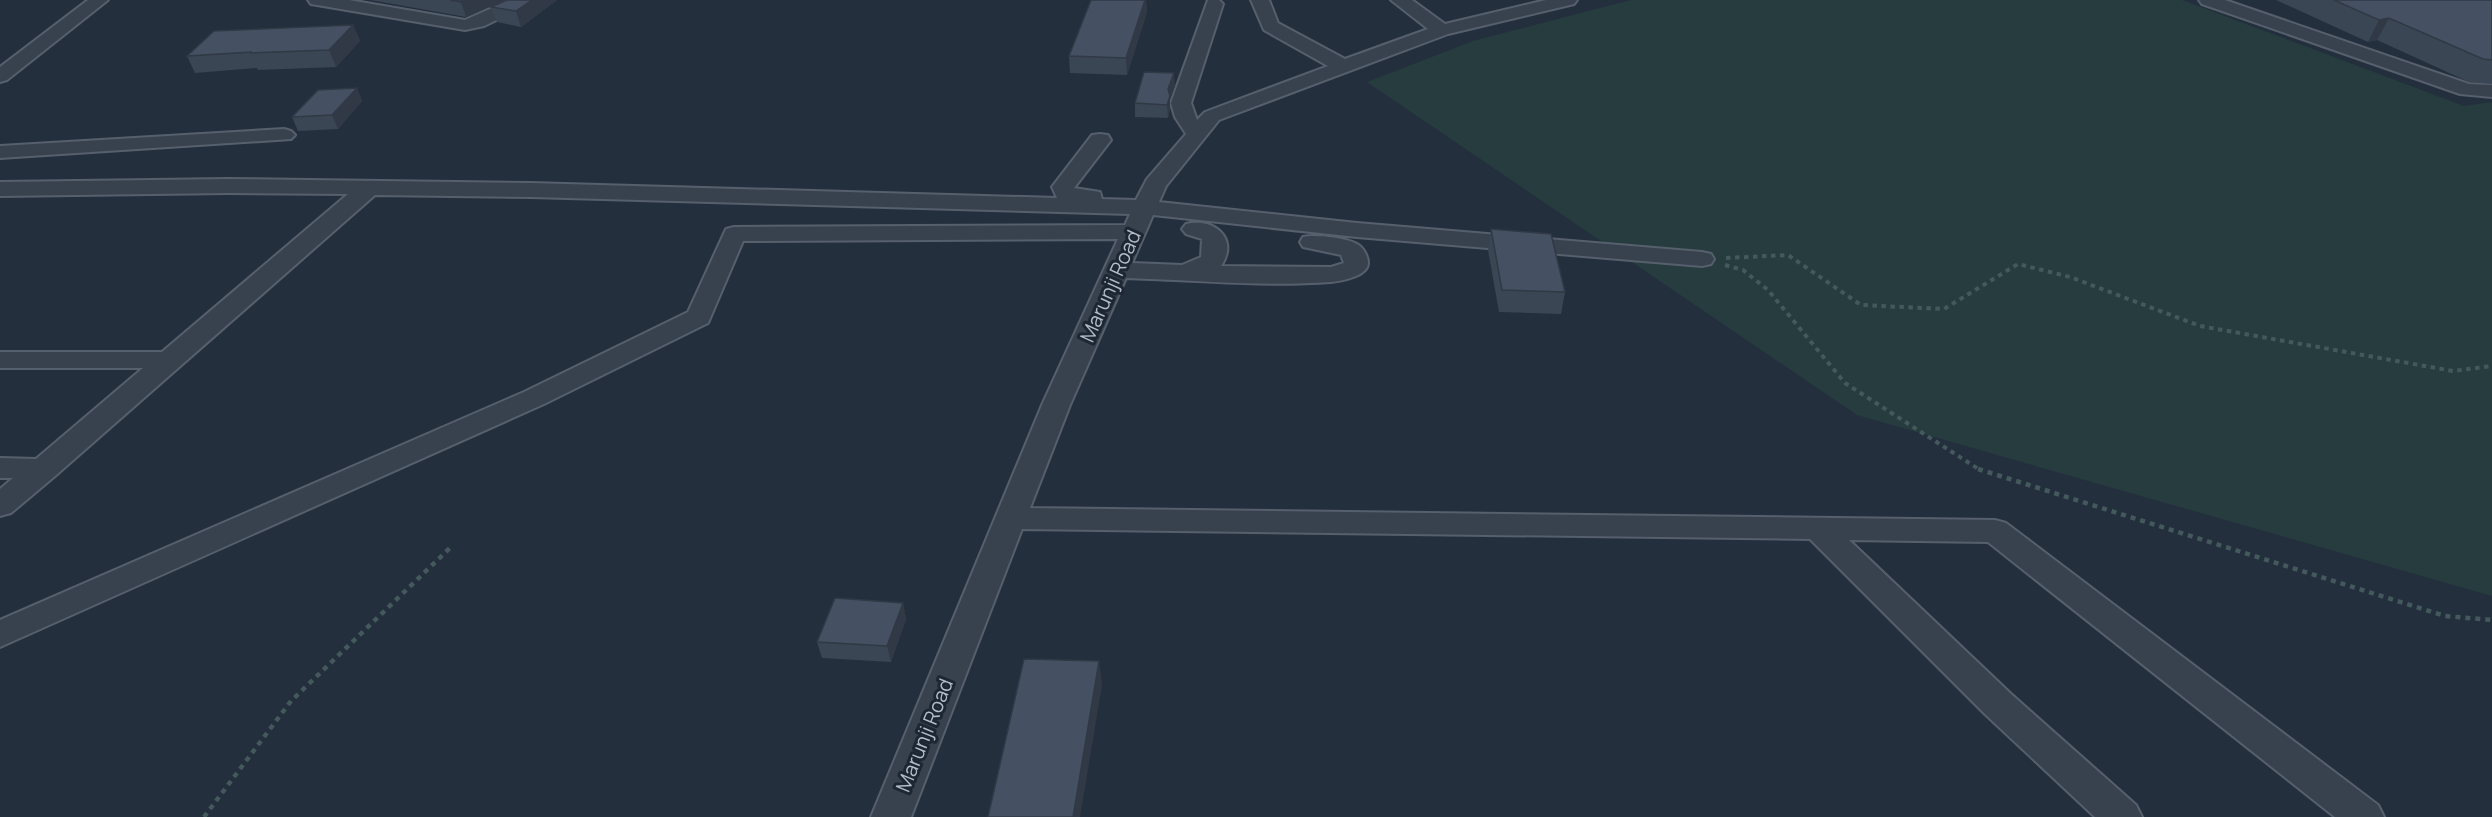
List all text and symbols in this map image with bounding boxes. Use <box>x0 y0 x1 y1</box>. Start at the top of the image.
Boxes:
street label: Marunji Road <box>1073 226 1147 346</box>
street label: Marunji Road <box>889 674 959 796</box>

